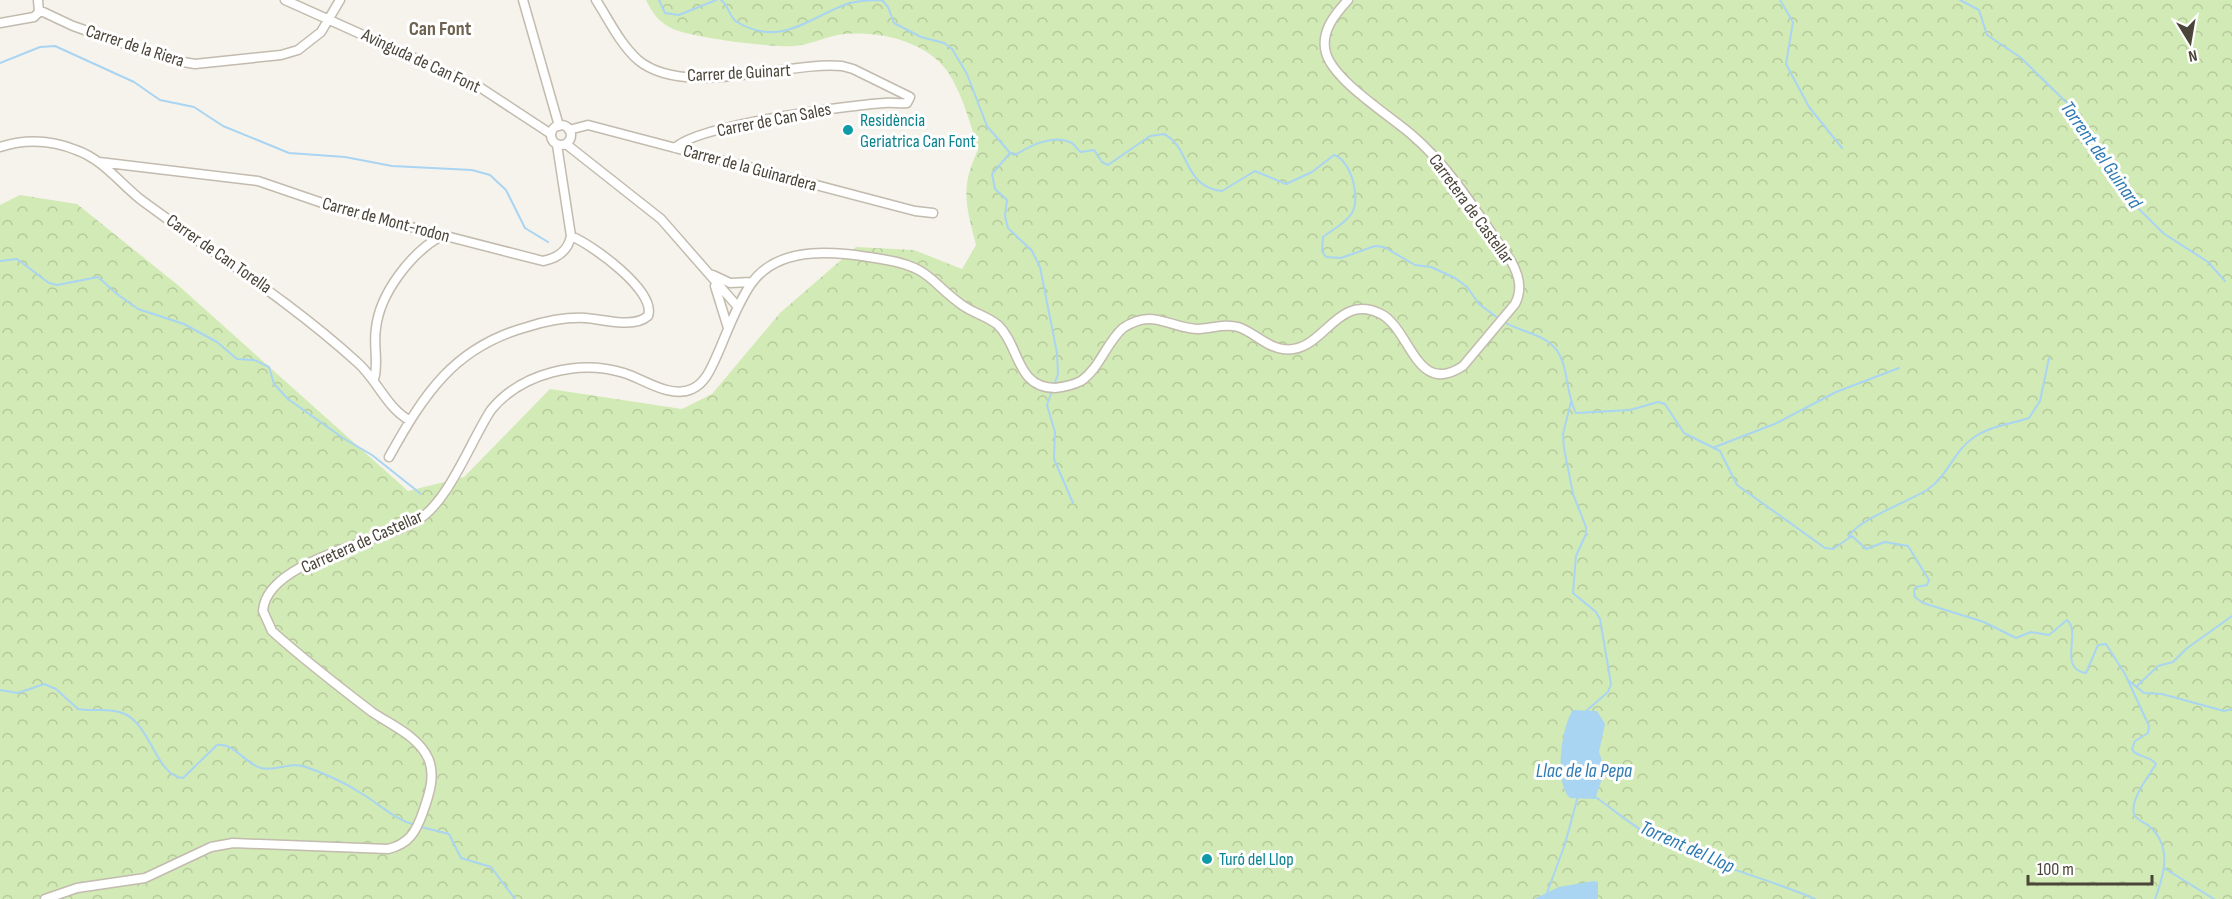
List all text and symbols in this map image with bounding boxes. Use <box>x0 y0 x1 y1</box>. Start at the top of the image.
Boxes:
north arrow <box>2160 12 2220 72</box>
district label: Can Font <box>409 17 472 41</box>
street label: Carrer de la Riera <box>83 20 187 72</box>
street label: Avinguda de Can Font <box>357 24 484 98</box>
text: N <box>2187 45 2199 65</box>
street label: Carrer de Guinart <box>687 60 792 86</box>
water label: Torrent del Guinard <box>2055 97 2147 214</box>
street label: Carrer de Can Sales <box>715 99 833 141</box>
place label: Residència Geriatrica Can Font <box>860 110 976 152</box>
marker: Residència Geriatrica Can Font <box>841 123 855 137</box>
street label: Carrer de la Guinardera <box>681 140 819 196</box>
street label: Carretera de Castellar <box>1424 150 1518 268</box>
street label: Carrer de Mont-rodon <box>320 193 452 247</box>
street label: Carrer de Can Torella <box>162 210 276 298</box>
street label: Carretera de Castellar <box>298 506 426 578</box>
water label: Llac de la Pepa <box>1536 759 1632 783</box>
water label: Torrent del Llop <box>1636 816 1738 878</box>
scale bar <box>2028 848 2152 886</box>
place label: Turó del Llop <box>1219 849 1294 870</box>
marker: Turó del Llop <box>1200 852 1214 866</box>
text: 100 m <box>2037 859 2074 880</box>

